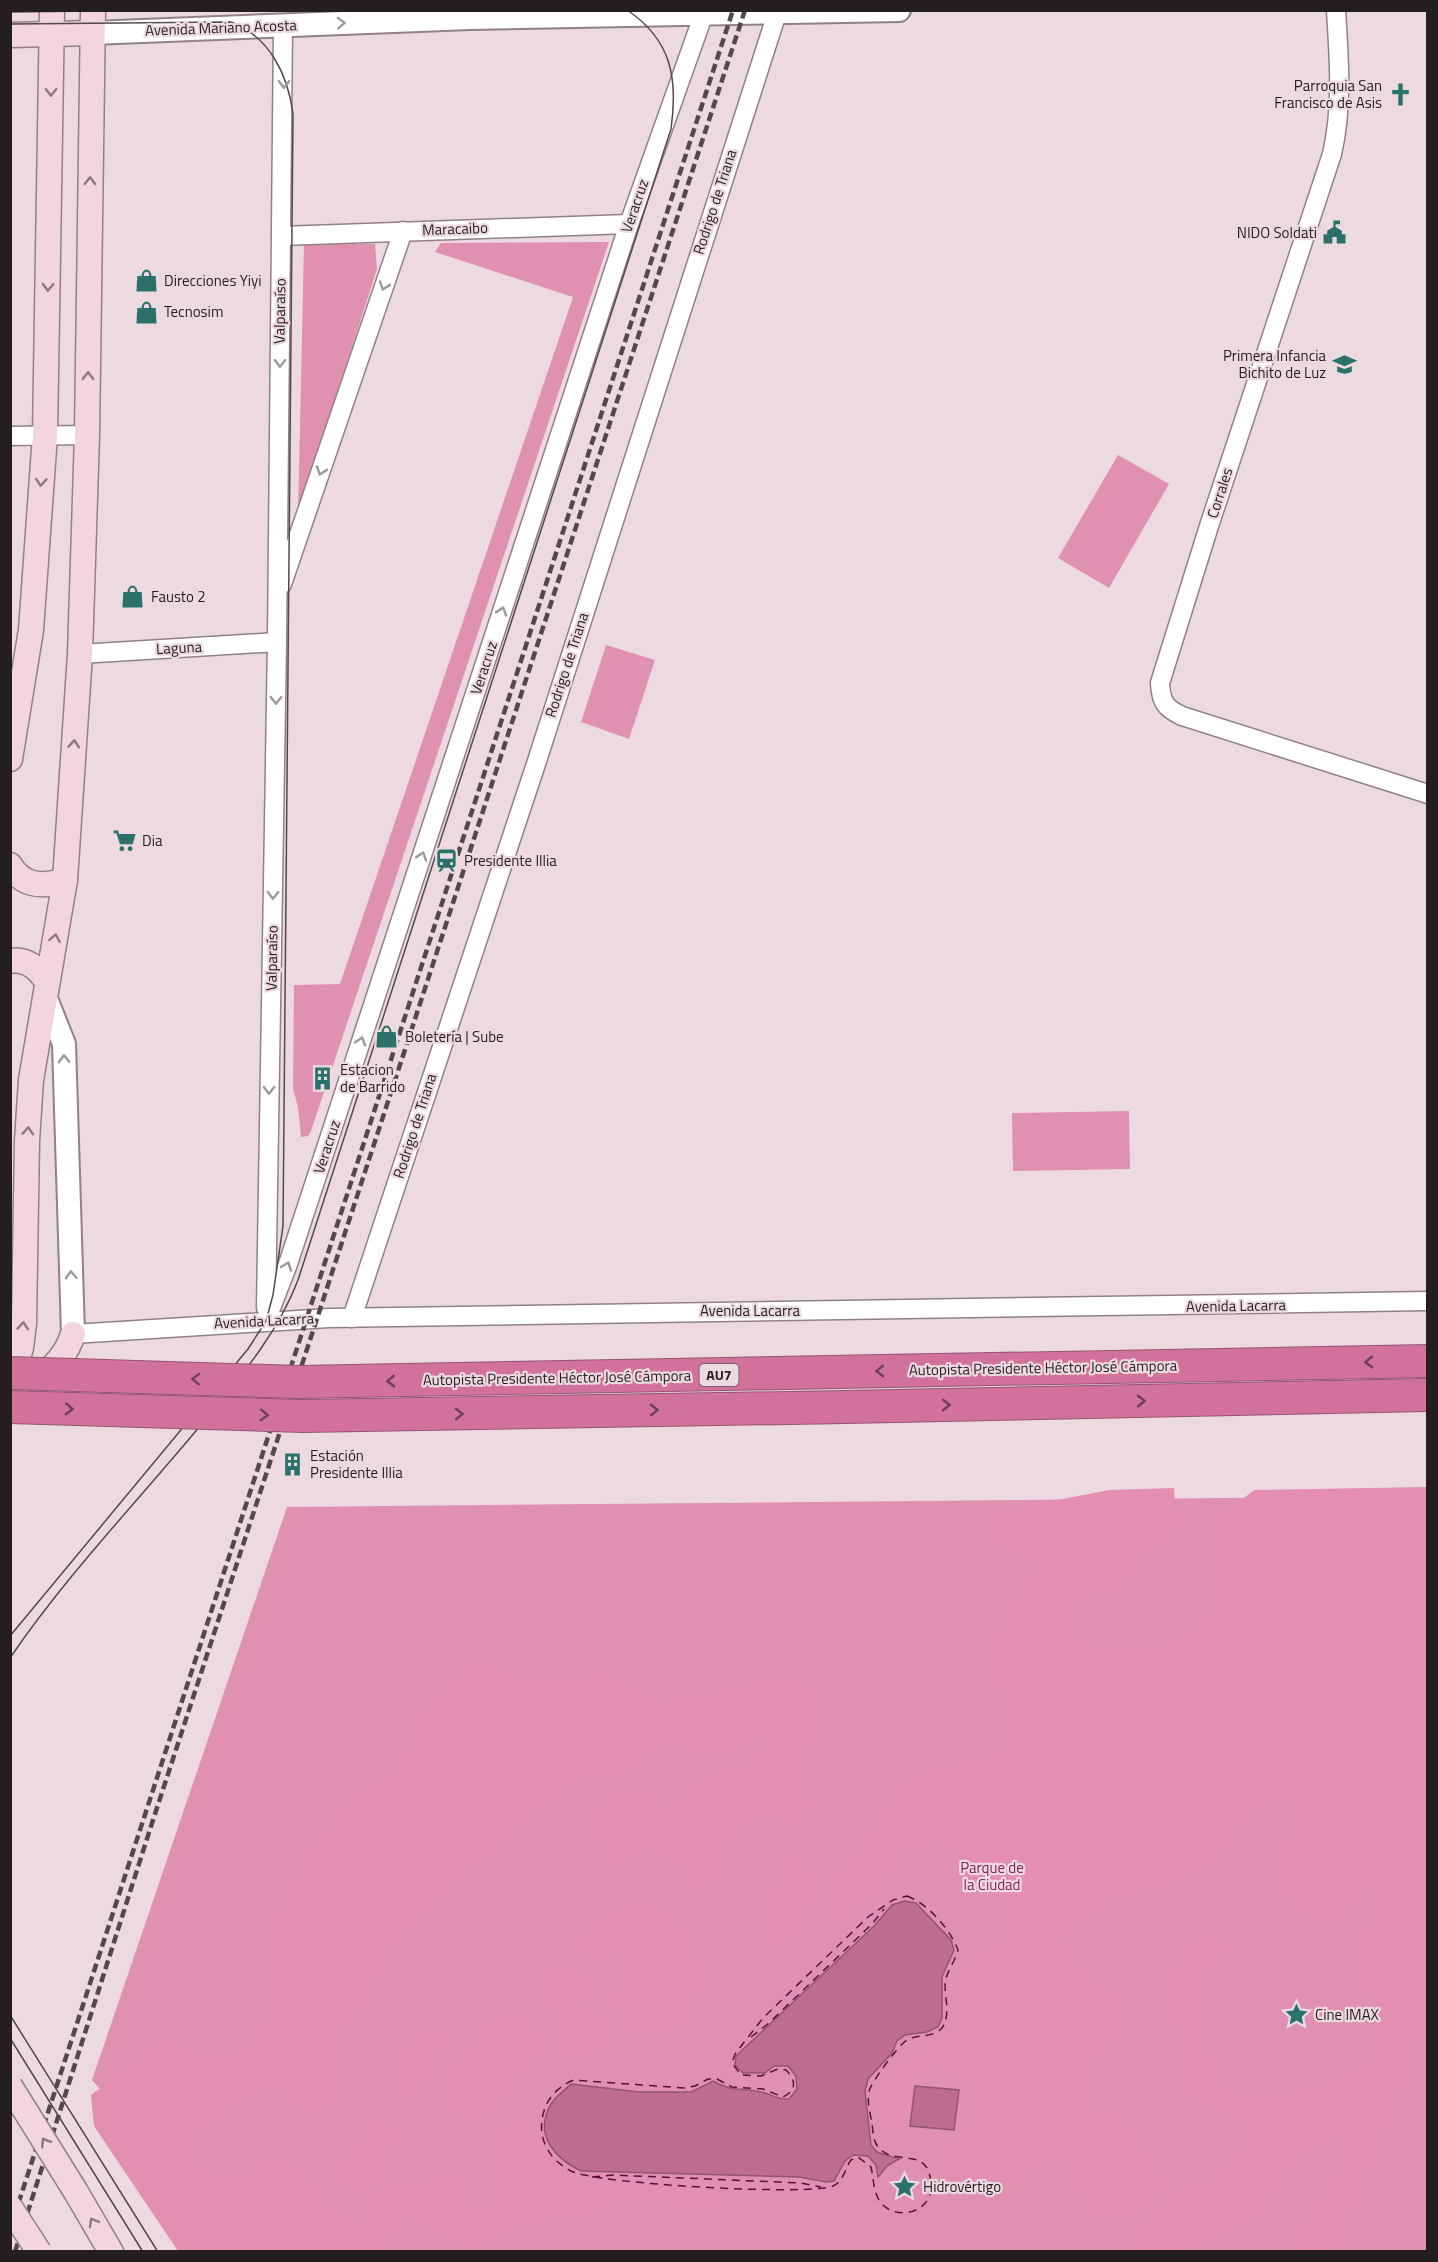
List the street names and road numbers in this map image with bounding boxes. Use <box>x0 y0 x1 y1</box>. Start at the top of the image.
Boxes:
street label: Avenida Mariano Acosta <box>145 13 298 42</box>
street label: Rodrigo de Triana <box>687 146 743 257</box>
street label: Veracruz <box>615 176 654 236</box>
street label: Maracaibo <box>422 216 488 241</box>
street label: Valparaíso <box>267 278 292 344</box>
street label: Corrales <box>1201 465 1238 521</box>
street label: Rodrigo de Triana <box>539 609 595 720</box>
street label: Laguna <box>155 635 203 660</box>
street label: Veracruz <box>464 638 503 698</box>
street label: Valparaíso <box>259 925 284 991</box>
street label: Rodrigo de Triana <box>387 1070 443 1181</box>
street label: Veracruz <box>307 1117 346 1177</box>
street label: Avenida Lacarra <box>1186 1293 1287 1318</box>
street label: Avenida Lacarra <box>700 1299 801 1322</box>
street label: Avenida Lacarra <box>213 1306 315 1335</box>
street label: Autopista Presidente Héctor José Cámpora <box>909 1354 1178 1381</box>
street label: Autopista Presidente Héctor José Cámpora <box>423 1364 692 1391</box>
road number: AU7 <box>700 1364 738 1386</box>

